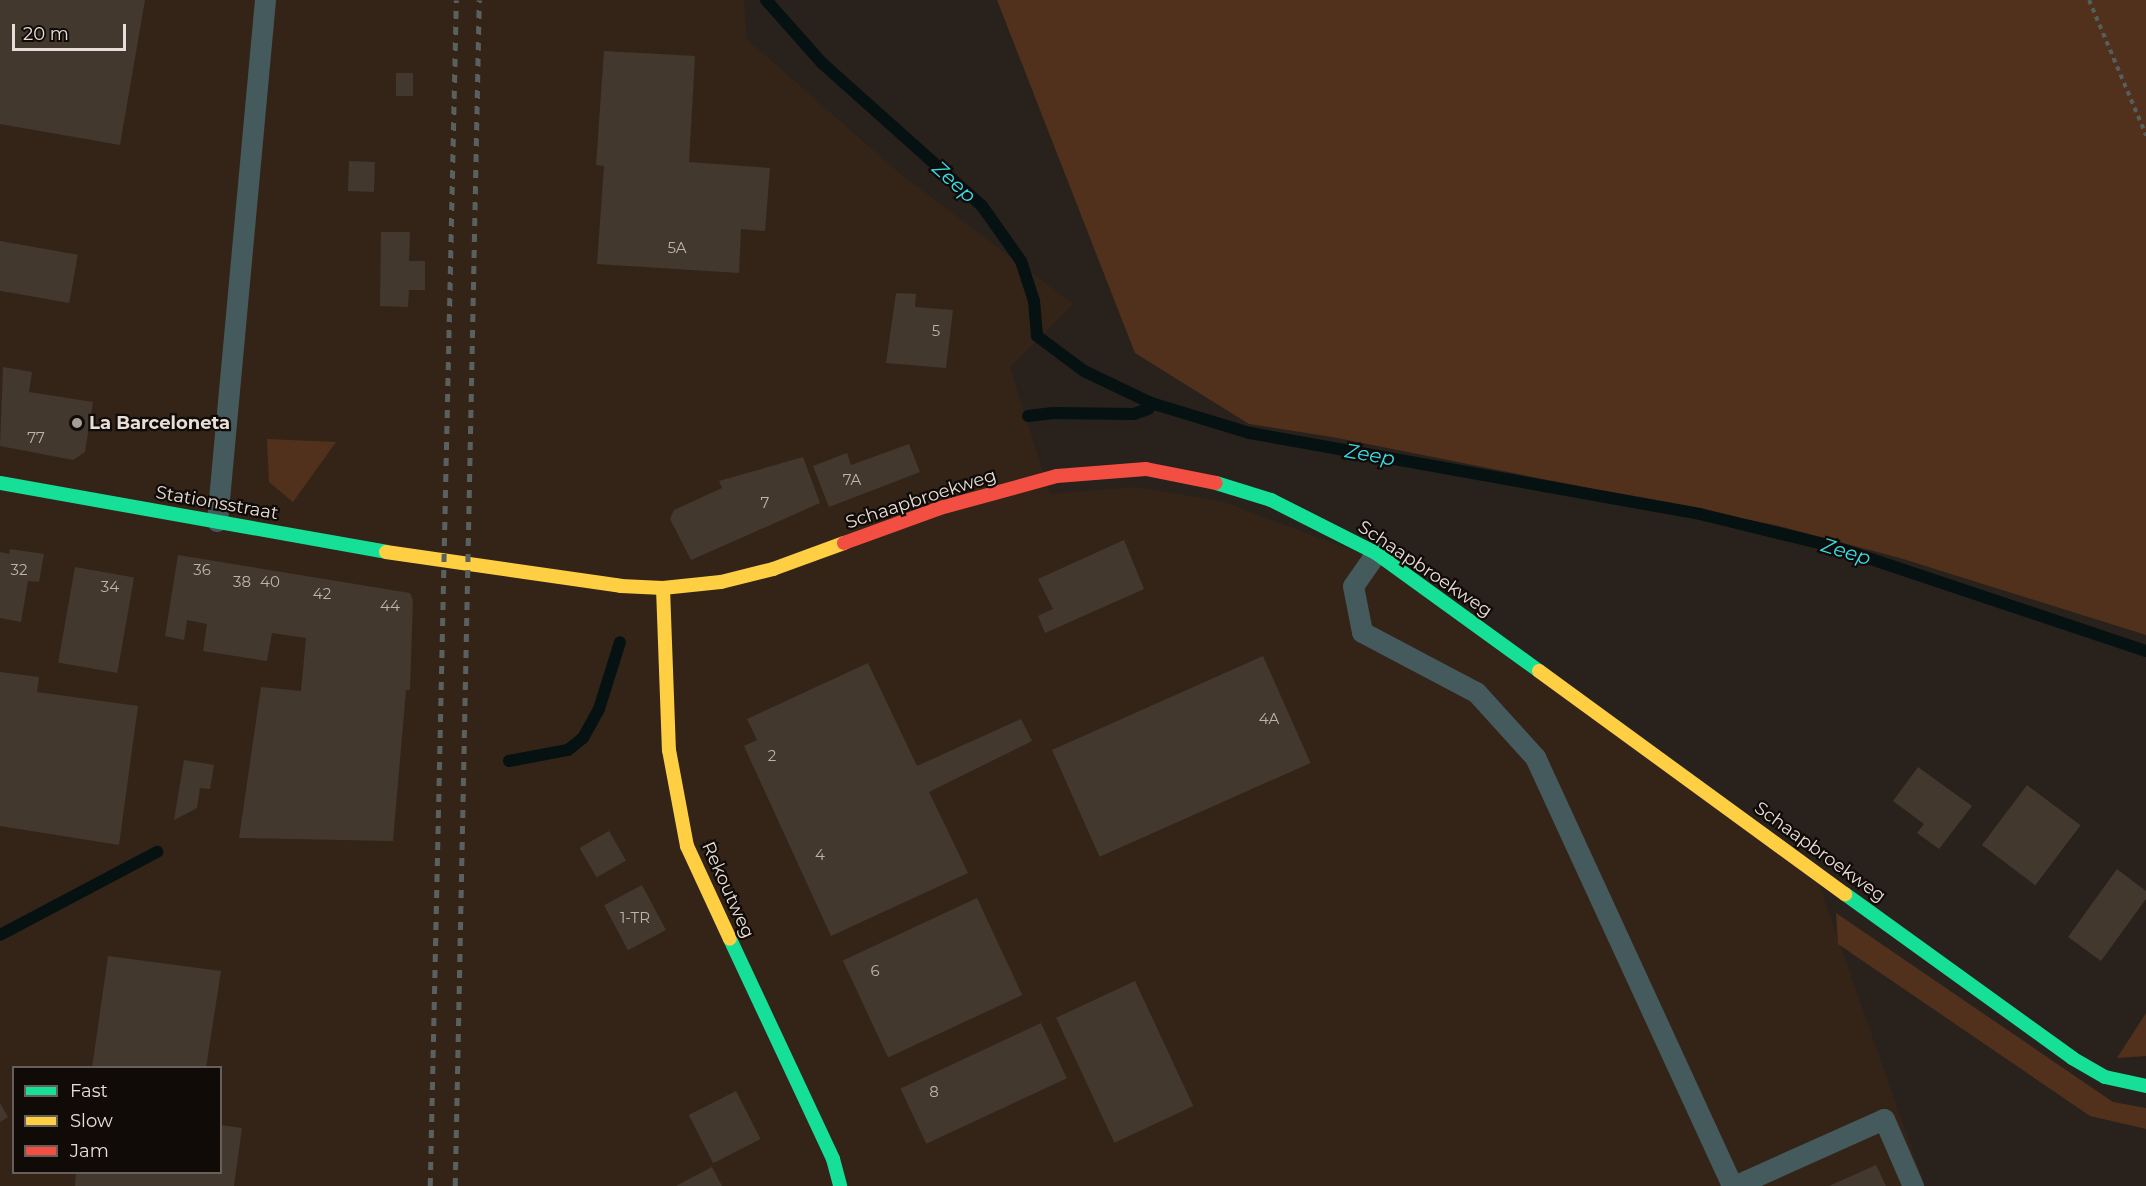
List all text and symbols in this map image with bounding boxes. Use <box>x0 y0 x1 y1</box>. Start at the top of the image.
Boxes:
scale bar <box>15 12 129 50</box>
text: 20 m <box>23 23 69 45</box>
water label: Zeep <box>927 156 981 208</box>
house number: 5A <box>667 239 687 257</box>
house number: 5 <box>932 322 940 340</box>
place label: La Barceloneta <box>89 412 230 434</box>
marker: La Barceloneta <box>70 416 84 430</box>
house number: 77 <box>27 429 45 447</box>
water label: Zeep <box>1343 439 1397 471</box>
street label: Schaapbroekweg <box>843 464 999 534</box>
house number: 7A <box>843 471 861 489</box>
street label: Stationsstraat <box>154 482 280 524</box>
house number: 7 <box>761 494 769 512</box>
street label: Schaapbroekweg <box>1354 516 1496 622</box>
water label: Zeep <box>1818 533 1874 571</box>
house number: 32 <box>11 561 27 579</box>
house number: 36 <box>193 561 211 579</box>
house number: 38 <box>233 573 251 591</box>
house number: 40 <box>260 573 280 591</box>
house number: 34 <box>101 578 119 596</box>
house number: 42 <box>313 585 331 603</box>
house number: 44 <box>380 597 400 615</box>
house number: 4A <box>1259 710 1279 728</box>
house number: 2 <box>768 747 776 765</box>
street label: Schaapbroekweg <box>1750 797 1890 907</box>
street label: Rekoutweg <box>697 838 759 942</box>
house number: 4 <box>815 846 825 864</box>
house number: 1-TR <box>620 909 650 927</box>
house number: 6 <box>870 962 880 980</box>
legend <box>12 1066 222 1174</box>
text: Fast <box>70 1080 108 1102</box>
house number: 8 <box>929 1083 939 1101</box>
text: Slow <box>70 1110 113 1132</box>
text: Jam <box>70 1140 109 1162</box>

